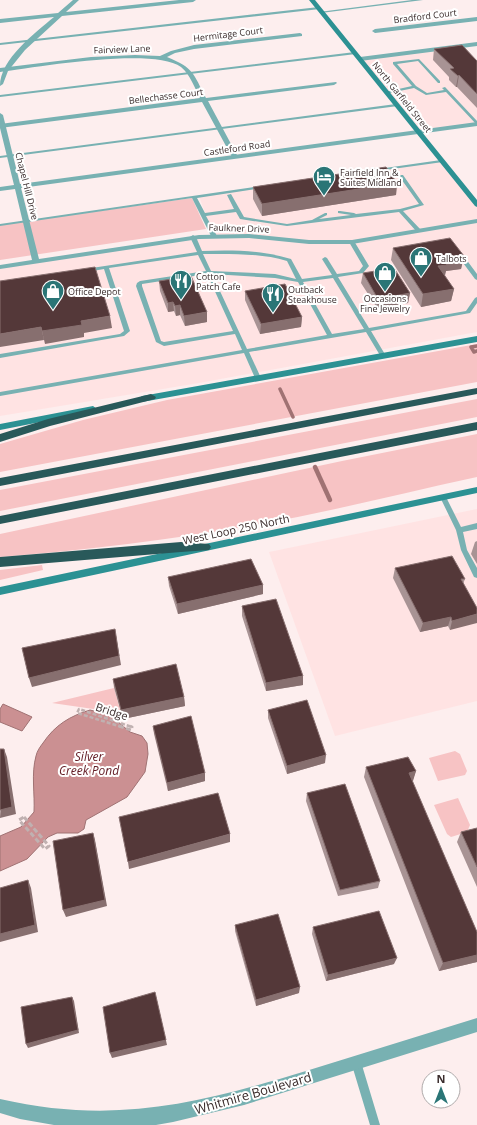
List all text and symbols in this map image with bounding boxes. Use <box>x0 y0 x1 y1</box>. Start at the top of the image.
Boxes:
street label: Bradford Court <box>393 6 457 26</box>
street label: Hermitage Court <box>192 23 264 45</box>
street label: Fairview Lane <box>93 42 151 56</box>
street label: North Garfield Street <box>369 59 435 135</box>
street label: Bellechasse Court <box>128 85 204 107</box>
street label: Castleford Road <box>203 137 271 159</box>
street label: Chapel Hill Drive <box>12 151 42 221</box>
hotel icon: Fairfield Inn & Suites Midland <box>311 164 337 197</box>
place label: Fairfield Inn & Suites Midland <box>340 166 402 189</box>
street label: Faulkner Drive <box>208 220 270 236</box>
shop icon: Talbots <box>408 245 434 278</box>
place label: Talbots <box>436 252 467 265</box>
shop icon: Occasions Fine Jewelry <box>372 260 398 293</box>
restaurant icon: Cotton Patch Cafe <box>168 268 194 301</box>
place label: Cotton Patch Cafe <box>196 270 241 293</box>
shop icon: Office Depot <box>40 278 66 311</box>
restaurant icon: Outback Steakhouse <box>260 281 286 314</box>
place label: Outback Steakhouse <box>288 283 337 306</box>
place label: Office Depot <box>68 285 121 298</box>
place label: Occasions Fine Jewelry <box>360 292 410 315</box>
street label: West Loop 250 North <box>181 510 291 548</box>
street label: Bridge <box>94 699 130 723</box>
water label: Silver Creek Pond <box>59 748 120 779</box>
street label: Whitmire Boulevard <box>192 1068 314 1118</box>
north arrow <box>421 1069 461 1109</box>
text: N <box>437 1071 445 1086</box>

